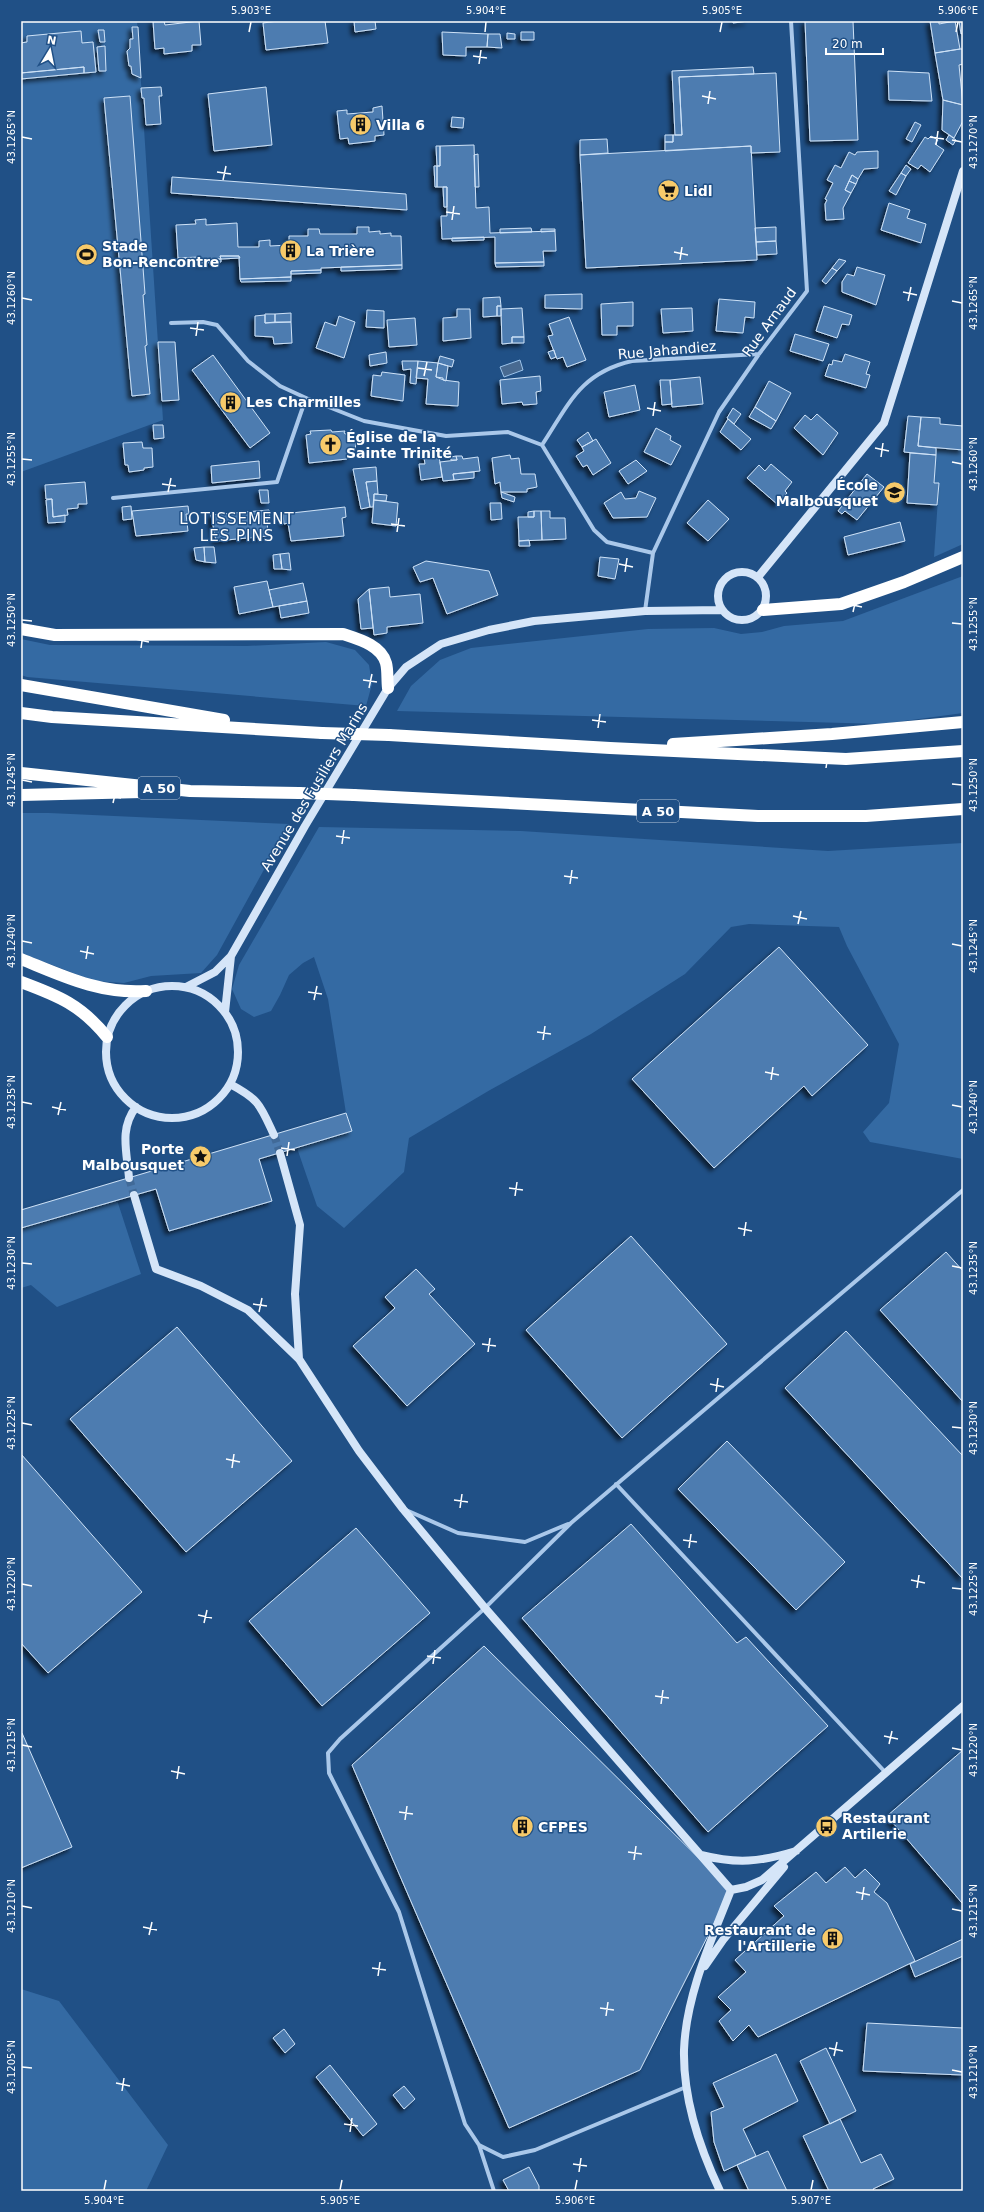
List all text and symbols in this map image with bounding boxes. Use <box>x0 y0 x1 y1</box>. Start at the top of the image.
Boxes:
text: 5.903°E <box>231 5 271 16</box>
text: 5.904°E <box>466 5 506 16</box>
text: 5.905°E <box>702 5 742 16</box>
text: 5.906°E <box>938 5 978 16</box>
north arrow <box>30 30 70 70</box>
scale bar <box>826 30 883 56</box>
text: N <box>46 33 57 48</box>
text: 20 m <box>832 37 863 51</box>
text: 43.1265°N <box>6 110 17 164</box>
building icon: Villa 6 <box>348 112 374 138</box>
text: 43.1270°N <box>968 115 979 169</box>
place label: Villa 6 <box>376 117 425 133</box>
supermarket icon: Lidl <box>655 178 681 204</box>
place label: Lidl <box>684 183 713 199</box>
place label: Stade Bon-Rencontre <box>102 238 219 270</box>
building icon: La Trière <box>277 238 303 264</box>
sports icon: Stade Bon-Rencontre <box>74 241 100 267</box>
place label: La Trière <box>306 243 375 259</box>
text: 43.1260°N <box>6 271 17 325</box>
text: 43.1265°N <box>968 276 979 330</box>
street label: Rue Arnaud <box>739 284 799 360</box>
street label: Rue Jahandiez <box>617 338 717 362</box>
building icon: Les Charmilles <box>218 389 244 415</box>
place label: Les Charmilles <box>246 394 361 410</box>
place label: Église de la Sainte Trinité <box>346 429 452 461</box>
text: 43.1255°N <box>6 432 17 486</box>
church icon: Église de la Sainte Trinité <box>318 432 344 458</box>
text: 43.1260°N <box>968 437 979 491</box>
place label: École Malbousquet <box>776 477 878 509</box>
school or university icon: École Malbousquet <box>881 480 907 506</box>
district label: LOTISSEMENT LES PINS <box>179 510 295 545</box>
text: 43.1250°N <box>6 593 17 647</box>
text: 43.1255°N <box>968 597 979 651</box>
street label: Avenue des Fusiliers Marins <box>257 700 371 874</box>
text: 43.1245°N <box>6 753 17 807</box>
text: 43.1250°N <box>968 758 979 812</box>
road number: A 50 <box>138 777 180 799</box>
road number: A 50 <box>637 800 679 822</box>
text: 43.1240°N <box>6 914 17 968</box>
text: 43.1245°N <box>968 919 979 973</box>
text: 43.1235°N <box>6 1075 17 1129</box>
text: 43.1240°N <box>968 1080 979 1134</box>
place label: Porte Malbousquet <box>82 1141 184 1173</box>
place icon: Porte Malbousquet <box>187 1144 213 1170</box>
text: 43.1230°N <box>6 1236 17 1290</box>
text: 43.1235°N <box>968 1241 979 1295</box>
text: 43.1225°N <box>6 1396 17 1450</box>
text: 43.1230°N <box>968 1401 979 1455</box>
text: 43.1220°N <box>6 1557 17 1611</box>
text: 43.1225°N <box>968 1562 979 1616</box>
text: 43.1215°N <box>6 1718 17 1772</box>
text: 43.1220°N <box>968 1723 979 1777</box>
place label: Restaurant Artilerie <box>842 1810 930 1842</box>
bus stop icon: Restaurant Artilerie <box>814 1813 840 1839</box>
building icon: CFPES <box>510 1814 536 1840</box>
place label: CFPES <box>538 1819 588 1835</box>
text: 43.1210°N <box>6 1879 17 1933</box>
text: 43.1215°N <box>968 1884 979 1938</box>
place label: Restaurant de l'Artillerie <box>704 1922 816 1954</box>
building icon: Restaurant de l'Artillerie <box>819 1925 845 1951</box>
text: 43.1205°N <box>6 2040 17 2094</box>
text: 43.1210°N <box>968 2045 979 2099</box>
text: 5.904°E <box>84 2195 124 2206</box>
text: 5.905°E <box>320 2195 360 2206</box>
text: 5.906°E <box>555 2195 595 2206</box>
text: 5.907°E <box>791 2195 831 2206</box>

